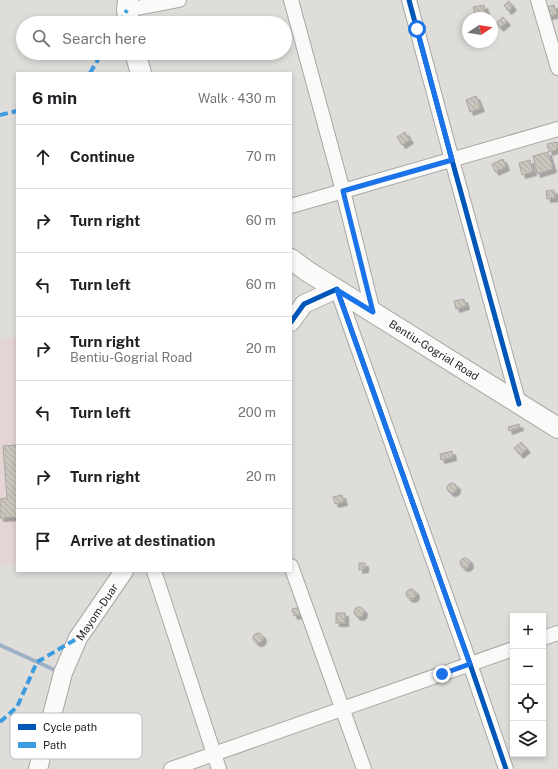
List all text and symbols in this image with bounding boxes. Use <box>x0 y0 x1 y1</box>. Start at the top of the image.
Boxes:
north arrow <box>462 12 498 48</box>
search box <box>16 16 292 60</box>
route start <box>408 20 426 38</box>
icon: search <box>30 27 52 49</box>
text: Search here <box>62 30 146 47</box>
text: 6 min <box>32 88 77 108</box>
text: Walk · 430 m <box>198 91 276 106</box>
icon: ahead <box>32 146 54 168</box>
text: Continue <box>70 148 135 165</box>
text: 70 m <box>246 149 276 164</box>
icon: right <box>32 210 54 232</box>
text: Turn right <box>70 212 140 229</box>
text: 60 m <box>246 213 276 228</box>
icon: left <box>32 274 54 296</box>
text: Turn left <box>70 276 131 293</box>
text: 60 m <box>246 277 276 292</box>
street label: Bentiu-Gogrial Road <box>387 317 481 383</box>
text: Turn right <box>70 333 140 350</box>
icon: right <box>32 338 54 360</box>
text: 20 m <box>246 341 276 356</box>
text: Bentiu-Gogrial Road <box>70 350 192 365</box>
icon: left <box>32 402 54 424</box>
text: Turn left <box>70 404 131 421</box>
text: 200 m <box>238 405 276 420</box>
icon: right <box>32 466 54 488</box>
text: Turn right <box>70 468 140 485</box>
text: 20 m <box>246 469 276 484</box>
icon: arrive <box>32 530 54 552</box>
text: Arrive at destination <box>70 532 215 549</box>
street label: Mayom-Duar <box>74 581 120 643</box>
map controls <box>510 613 546 757</box>
button: + <box>510 613 546 649</box>
button: − <box>510 649 546 685</box>
route end <box>433 665 451 683</box>
button: locate <box>510 685 546 721</box>
legend <box>10 713 142 759</box>
text: Cycle path <box>43 721 97 733</box>
button: layers <box>510 721 546 757</box>
text: Path <box>43 739 66 751</box>

